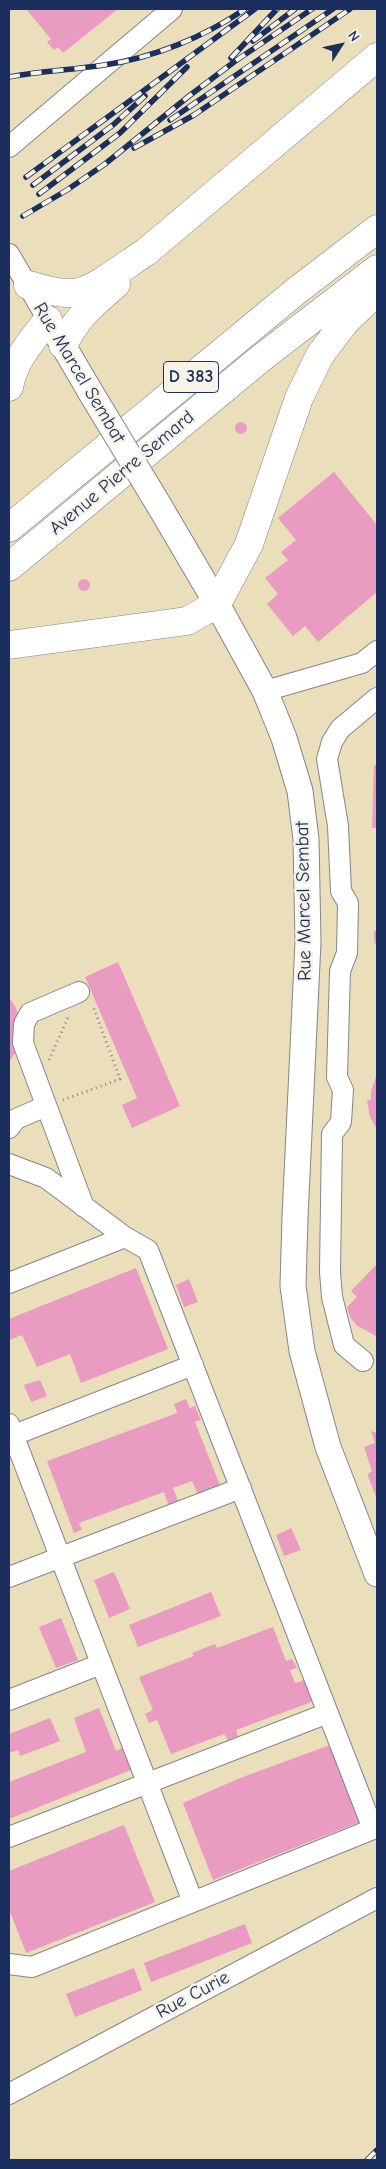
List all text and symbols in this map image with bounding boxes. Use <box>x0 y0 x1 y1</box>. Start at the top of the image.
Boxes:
north arrow <box>316 20 366 70</box>
text: N <box>344 27 363 45</box>
street label: Rue Marcel Sembat <box>28 299 130 447</box>
road number: D 383 <box>164 362 218 392</box>
street label: Avenue Pierre Semard <box>45 406 199 540</box>
street label: Rue Marcel Sembat <box>291 821 317 981</box>
street label: Rue Curie <box>152 1966 234 2024</box>

